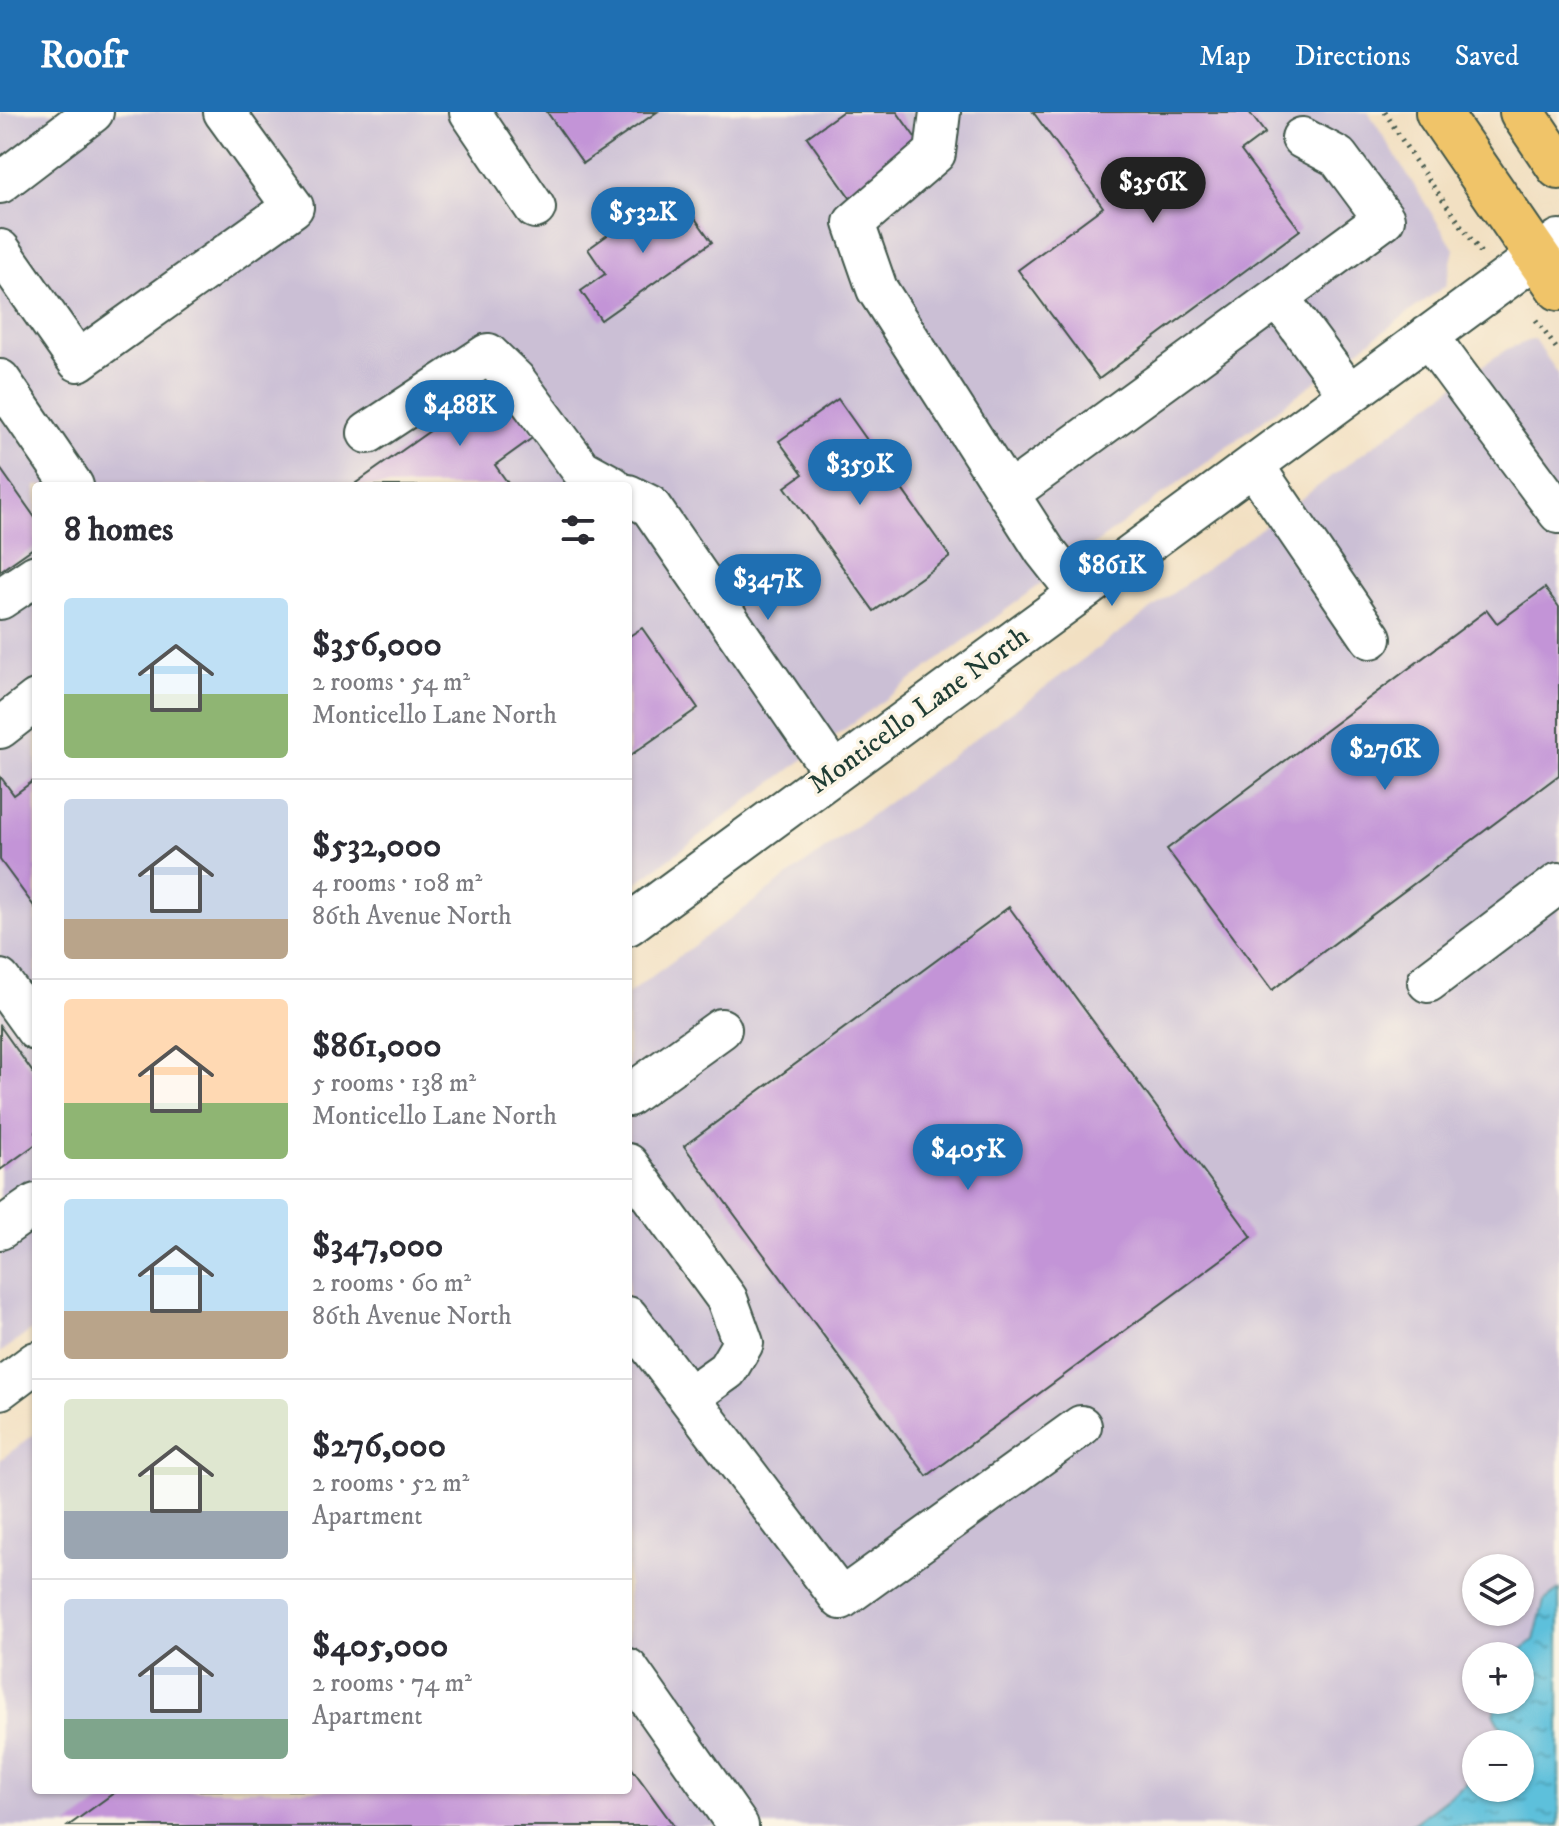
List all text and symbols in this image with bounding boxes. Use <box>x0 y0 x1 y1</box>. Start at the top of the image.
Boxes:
text: Roofr <box>40 32 128 80</box>
text: Map <box>1199 39 1251 74</box>
text: Directions <box>1295 39 1411 74</box>
text: Saved <box>1455 39 1519 74</box>
pin: $356K <box>1097 157 1209 225</box>
text: $356K <box>1119 166 1187 199</box>
pin: $532K <box>587 187 699 255</box>
text: $532K <box>609 196 677 229</box>
pin: $488K <box>404 380 516 448</box>
text: $488K <box>423 389 497 422</box>
pin: $359K <box>804 439 916 507</box>
text: $359K <box>826 448 894 481</box>
icon: filters <box>556 508 600 552</box>
text: 8 homes <box>64 509 173 551</box>
pin: $861K <box>1056 540 1168 608</box>
text: $861K <box>1078 549 1146 582</box>
pin: $347K <box>712 554 824 622</box>
text: $347K <box>733 563 803 596</box>
street label: Monticello Lane North <box>802 618 1036 802</box>
text: $356,000 <box>312 624 442 666</box>
icon: home <box>128 630 224 726</box>
text: 2 rooms · 54 m² <box>312 666 470 699</box>
text: Monticello Lane North <box>312 699 557 732</box>
pin: $276K <box>1329 724 1441 792</box>
text: $276K <box>1349 733 1421 766</box>
text: $532,000 <box>312 825 441 867</box>
icon: home <box>128 831 224 927</box>
text: 4 rooms · 108 m² <box>312 867 482 900</box>
text: 86th Avenue North <box>312 900 512 933</box>
text: $861,000 <box>312 1025 442 1067</box>
icon: home <box>128 1031 224 1127</box>
text: 5 rooms · 138 m² <box>312 1067 476 1100</box>
text: Monticello Lane North <box>312 1100 557 1133</box>
pin: $405K <box>912 1124 1024 1192</box>
text: $405K <box>931 1133 1005 1166</box>
text: $347,000 <box>312 1225 443 1267</box>
icon: home <box>128 1231 224 1327</box>
text: 2 rooms · 60 m² <box>312 1267 471 1300</box>
text: 86th Avenue North <box>312 1300 512 1333</box>
text: $276,000 <box>312 1425 446 1467</box>
icon: home <box>128 1431 224 1527</box>
text: 2 rooms · 52 m² <box>312 1467 469 1500</box>
text: Apartment <box>312 1500 423 1533</box>
map controls <box>1462 1554 1534 1802</box>
button: layers <box>1462 1554 1534 1626</box>
text: $405,000 <box>312 1625 448 1667</box>
icon: home <box>128 1631 224 1727</box>
button: + <box>1462 1642 1534 1714</box>
text: 2 rooms · 74 m² <box>312 1667 472 1700</box>
text: Apartment <box>312 1700 423 1733</box>
button: − <box>1462 1730 1534 1802</box>

